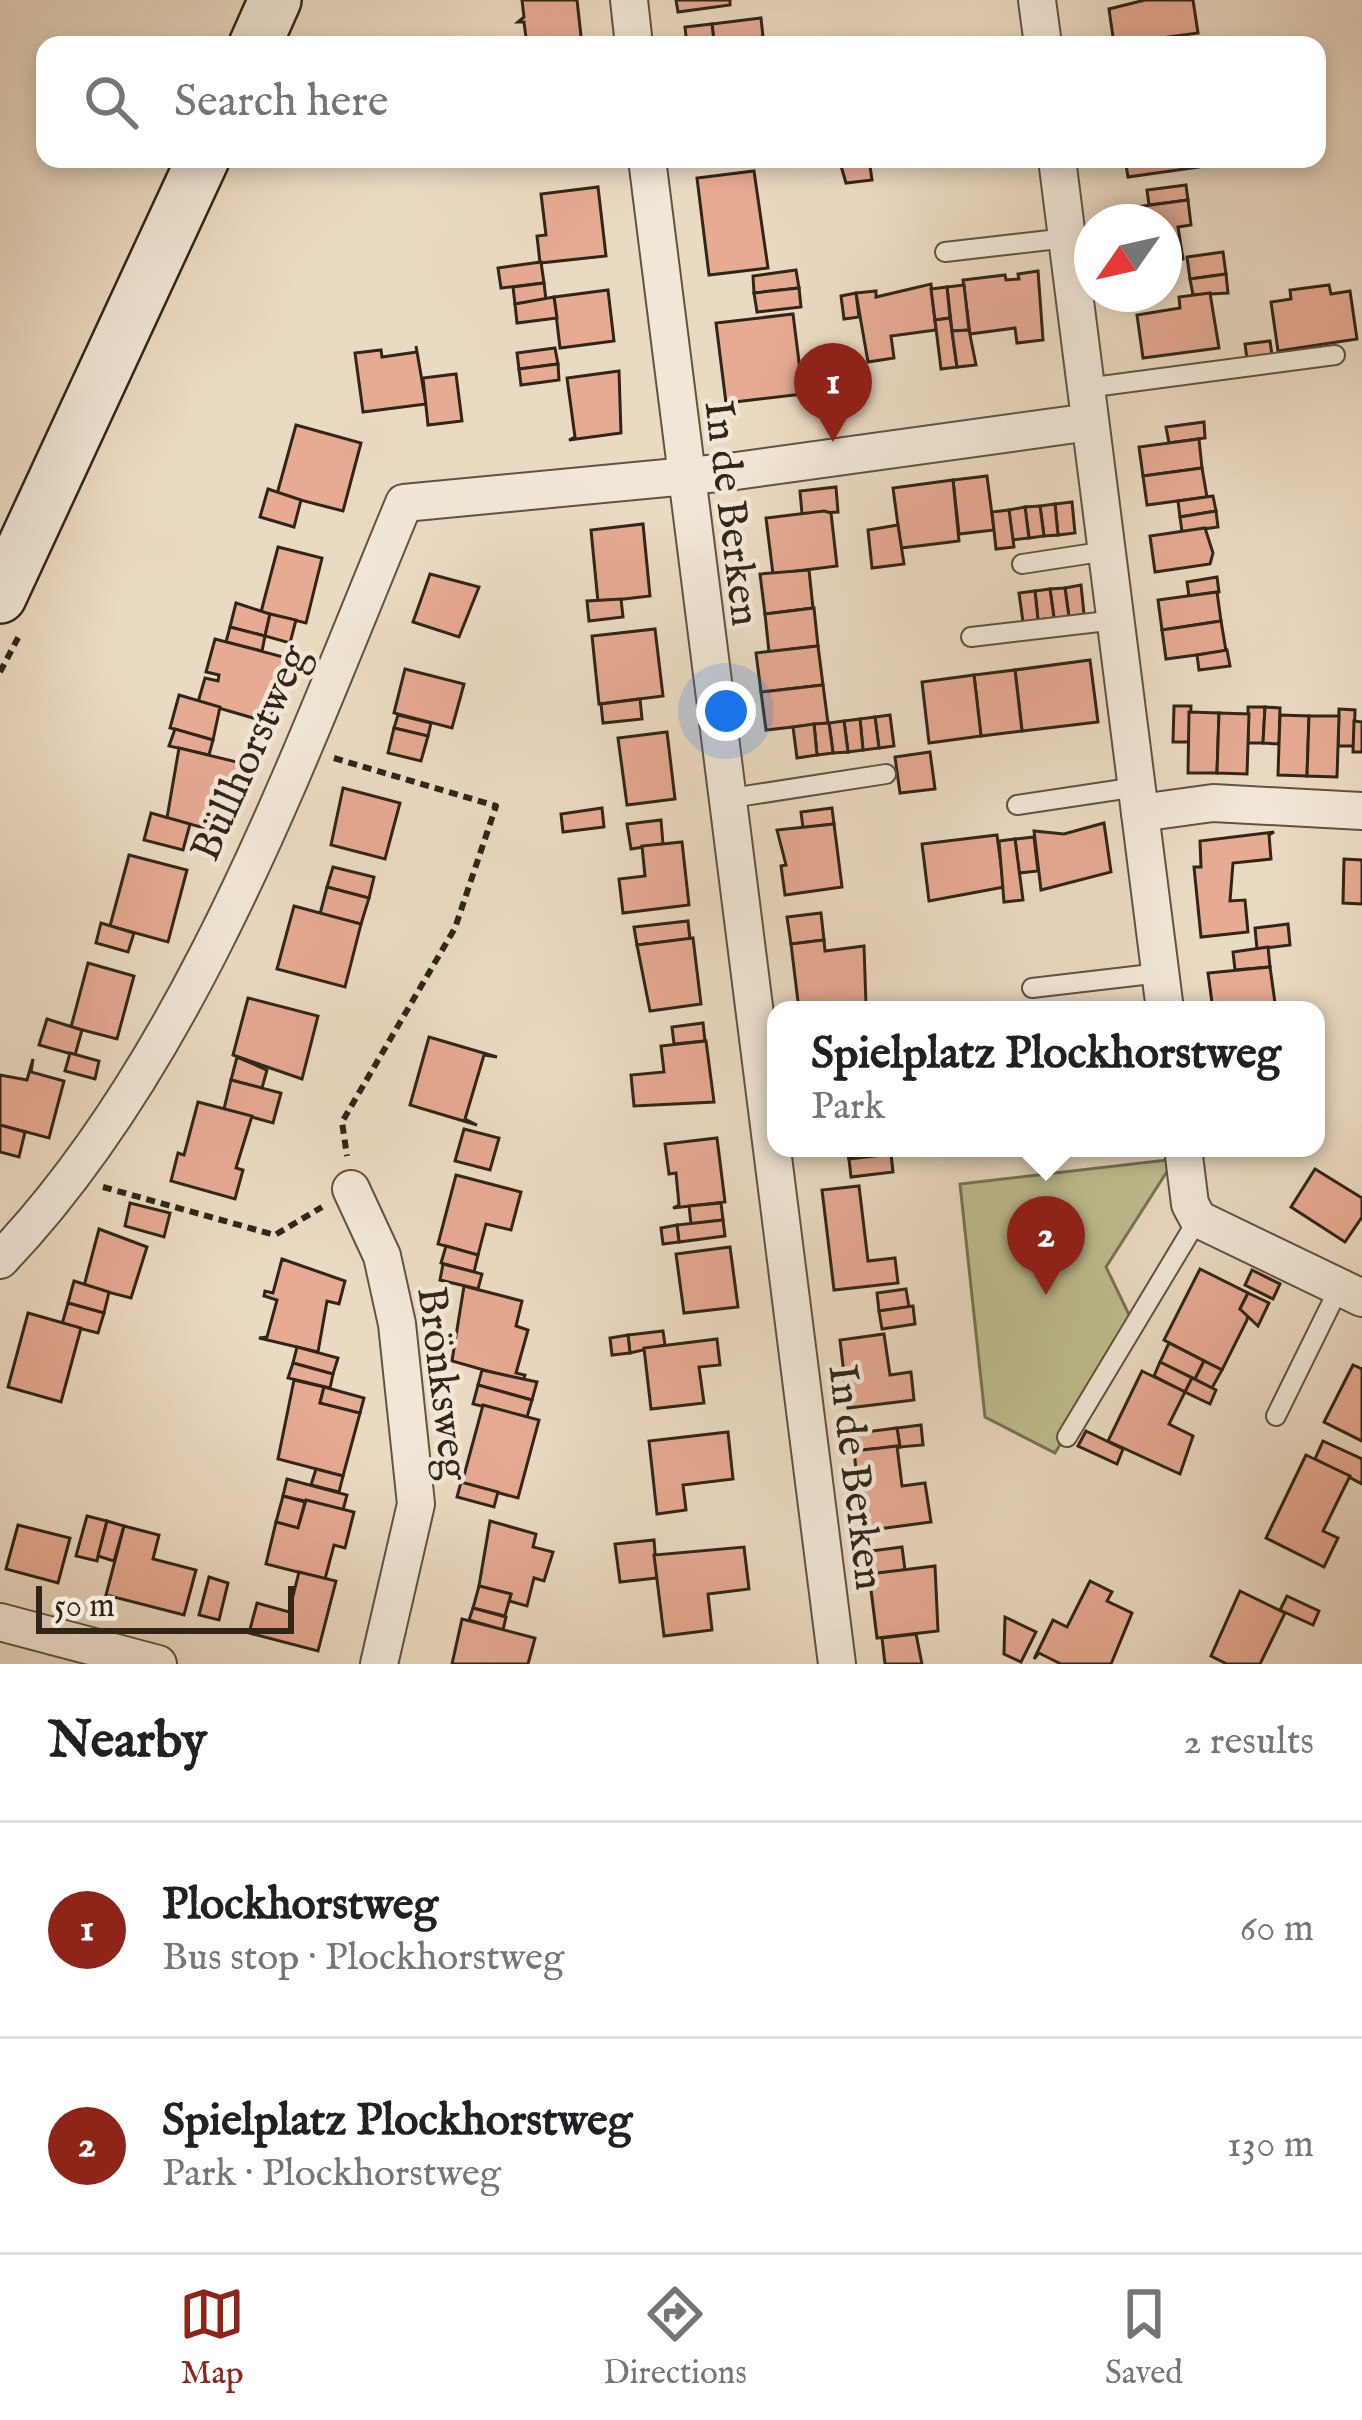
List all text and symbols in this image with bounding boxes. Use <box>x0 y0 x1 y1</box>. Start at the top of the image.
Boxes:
search box <box>36 36 1326 168</box>
icon: search <box>78 69 144 135</box>
text: Search here <box>174 74 388 131</box>
north arrow <box>1074 204 1182 312</box>
pin: 1 <box>794 343 872 442</box>
street label: In de Berken <box>690 398 771 629</box>
street label: Büllhorstweg <box>180 636 323 870</box>
your location <box>696 681 756 741</box>
popup <box>767 1001 1325 1157</box>
text: Spielplatz Plockhorstweg <box>811 1026 1281 1083</box>
text: Park <box>811 1083 885 1132</box>
pin: 2 <box>1007 1196 1085 1295</box>
street label: Brönksweg <box>403 1284 480 1485</box>
street label: In de Berken <box>814 1362 895 1593</box>
scale bar <box>36 1580 294 1633</box>
text: 50 m <box>54 1586 115 1628</box>
text: Nearby <box>48 1710 207 1775</box>
text: 2 results <box>1183 1718 1314 1767</box>
text: Plockhorstweg <box>162 1877 438 1934</box>
text: 1 <box>80 1905 94 1954</box>
text: 60 m <box>1240 1905 1314 1954</box>
text: Bus stop · Plockhorstweg <box>162 1934 564 1983</box>
text: Spielplatz Plockhorstweg <box>162 2093 632 2150</box>
text: 2 <box>78 2121 96 2170</box>
text: 130 m <box>1227 2121 1314 2170</box>
text: Park · Plockhorstweg <box>162 2150 501 2199</box>
tab: Map <box>179 2281 245 2395</box>
tab: Directions <box>603 2281 747 2395</box>
tab: Saved <box>1105 2281 1183 2395</box>

